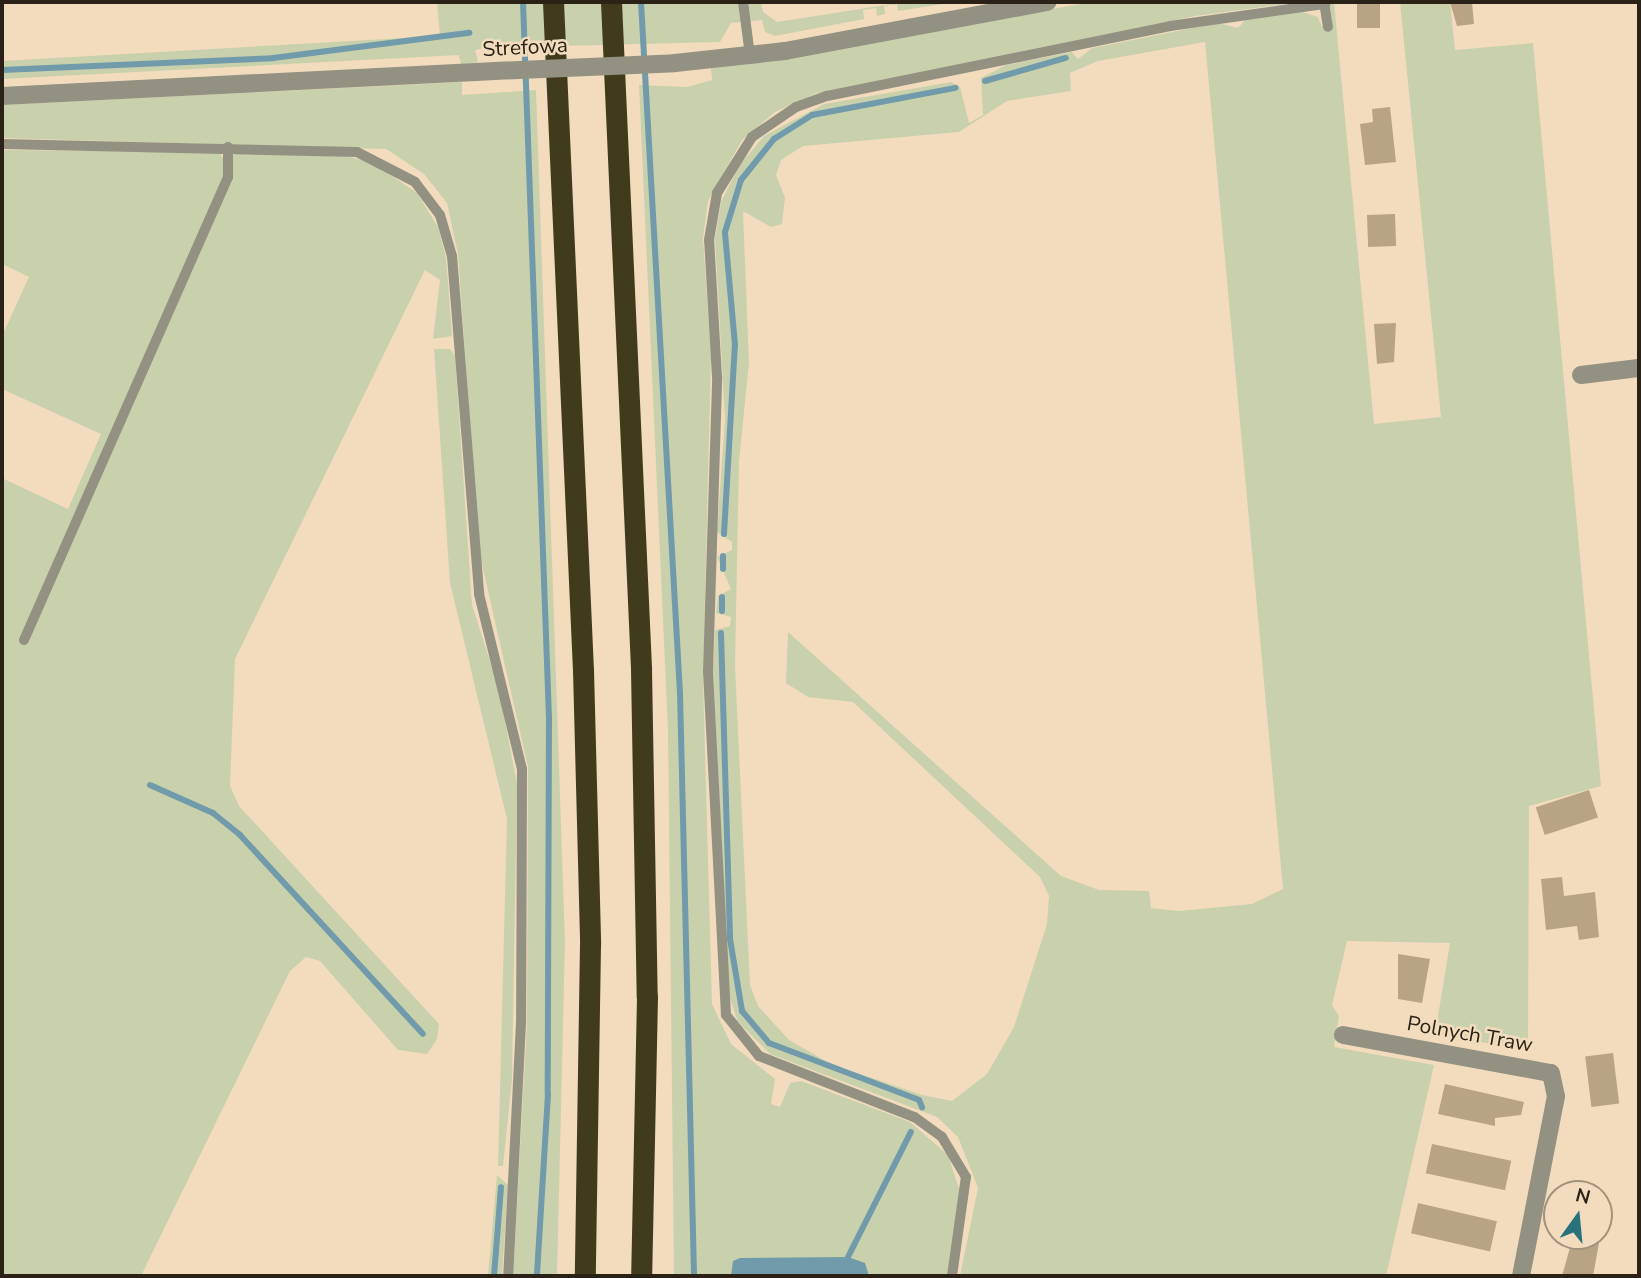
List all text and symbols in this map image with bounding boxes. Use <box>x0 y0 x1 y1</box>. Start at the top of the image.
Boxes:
street label: Strefowa <box>482 32 568 62</box>
street label: Polnych Traw <box>1405 1011 1535 1057</box>
north arrow <box>1543 1180 1613 1250</box>
text: N <box>1573 1182 1593 1211</box>

